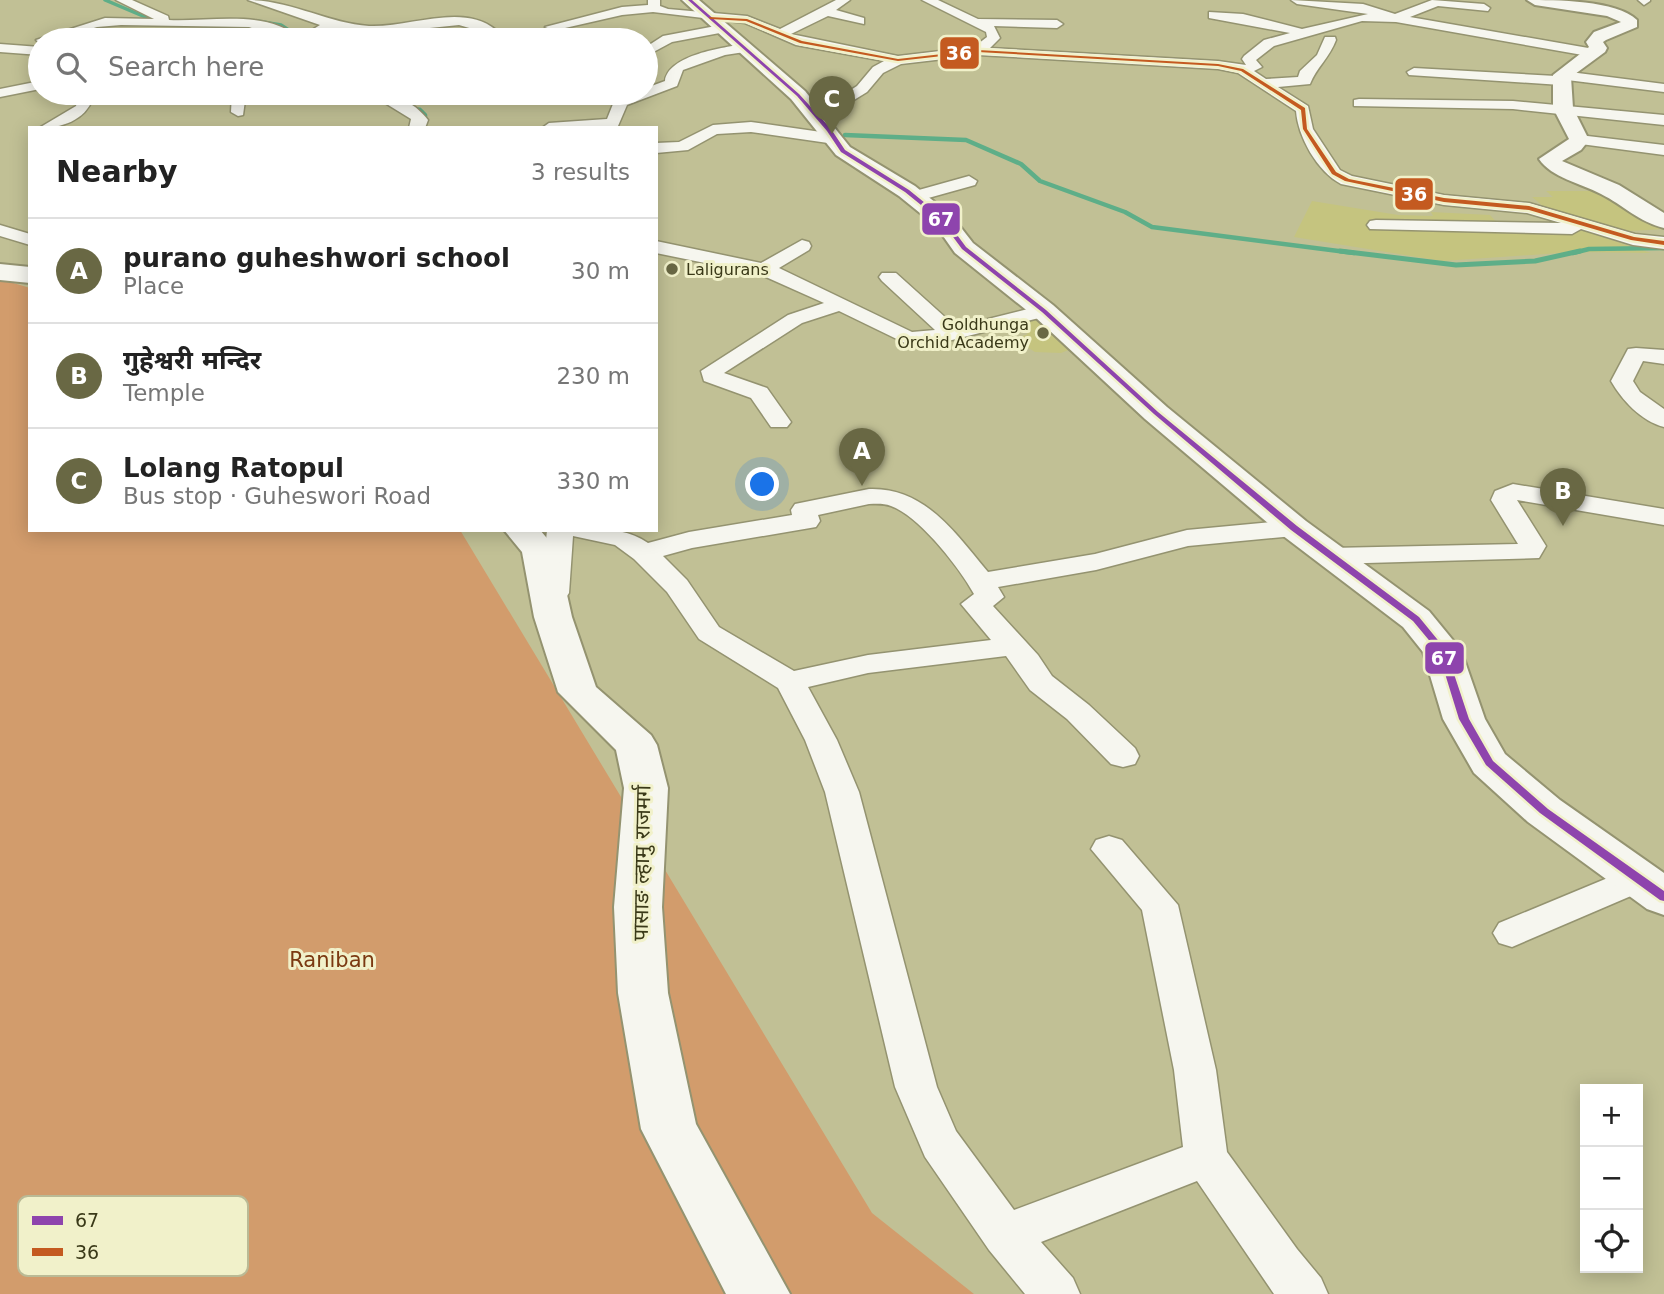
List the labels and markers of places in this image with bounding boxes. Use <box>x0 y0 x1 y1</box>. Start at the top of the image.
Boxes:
pin: C <box>809 76 855 134</box>
place label: Laligurans <box>686 260 769 279</box>
marker: Laligurans <box>664 261 680 277</box>
place label: Goldhunga Orchid Academy <box>897 315 1029 352</box>
marker: Goldhunga Orchid Academy <box>1035 325 1051 341</box>
pin: A <box>839 428 885 486</box>
pin: B <box>1540 468 1586 526</box>

